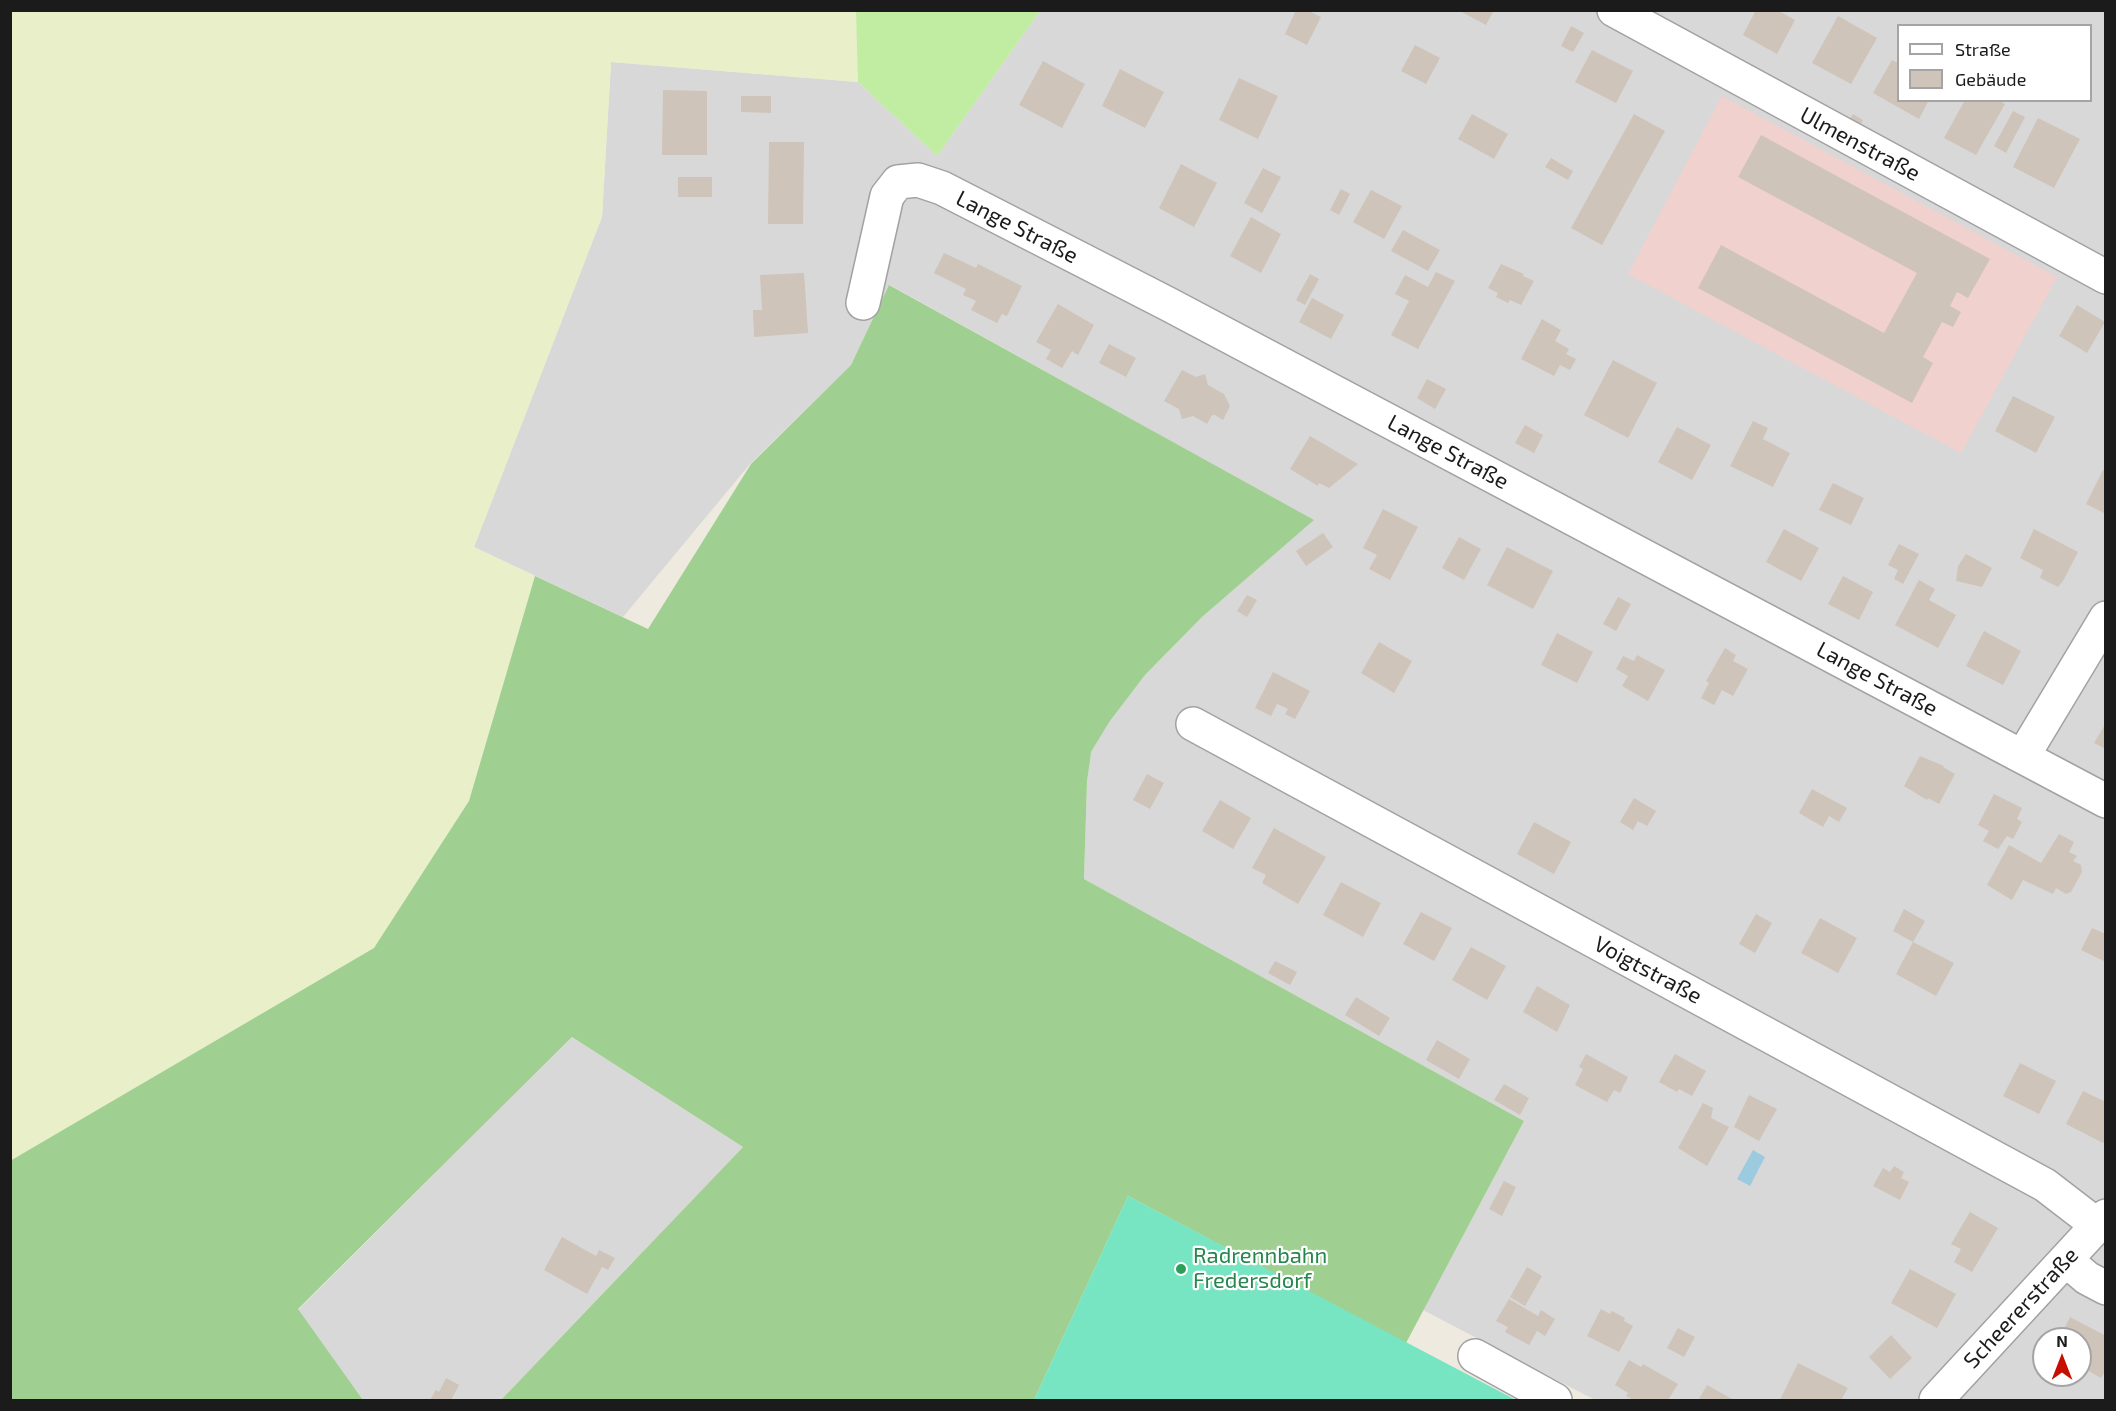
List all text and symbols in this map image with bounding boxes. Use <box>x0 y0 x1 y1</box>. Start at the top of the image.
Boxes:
legend <box>1897 24 2092 102</box>
text: Straße <box>1955 38 2011 60</box>
text: Gebäude <box>1955 68 2026 90</box>
street label: Ulmenstraße <box>1795 101 1925 187</box>
street label: Lange Straße <box>952 185 1082 269</box>
street label: Lange Straße <box>1383 409 1513 495</box>
street label: Lange Straße <box>1812 636 1942 722</box>
street label: Voigtstraße <box>1590 931 1706 1009</box>
street label: Scheererstraße <box>1958 1242 2084 1374</box>
place label: Radrennbahn Fredersdorf <box>1193 1243 1327 1294</box>
marker: Radrennbahn Fredersdorf <box>1174 1262 1188 1276</box>
north arrow <box>2032 1327 2092 1387</box>
text: N <box>2056 1331 2068 1350</box>

